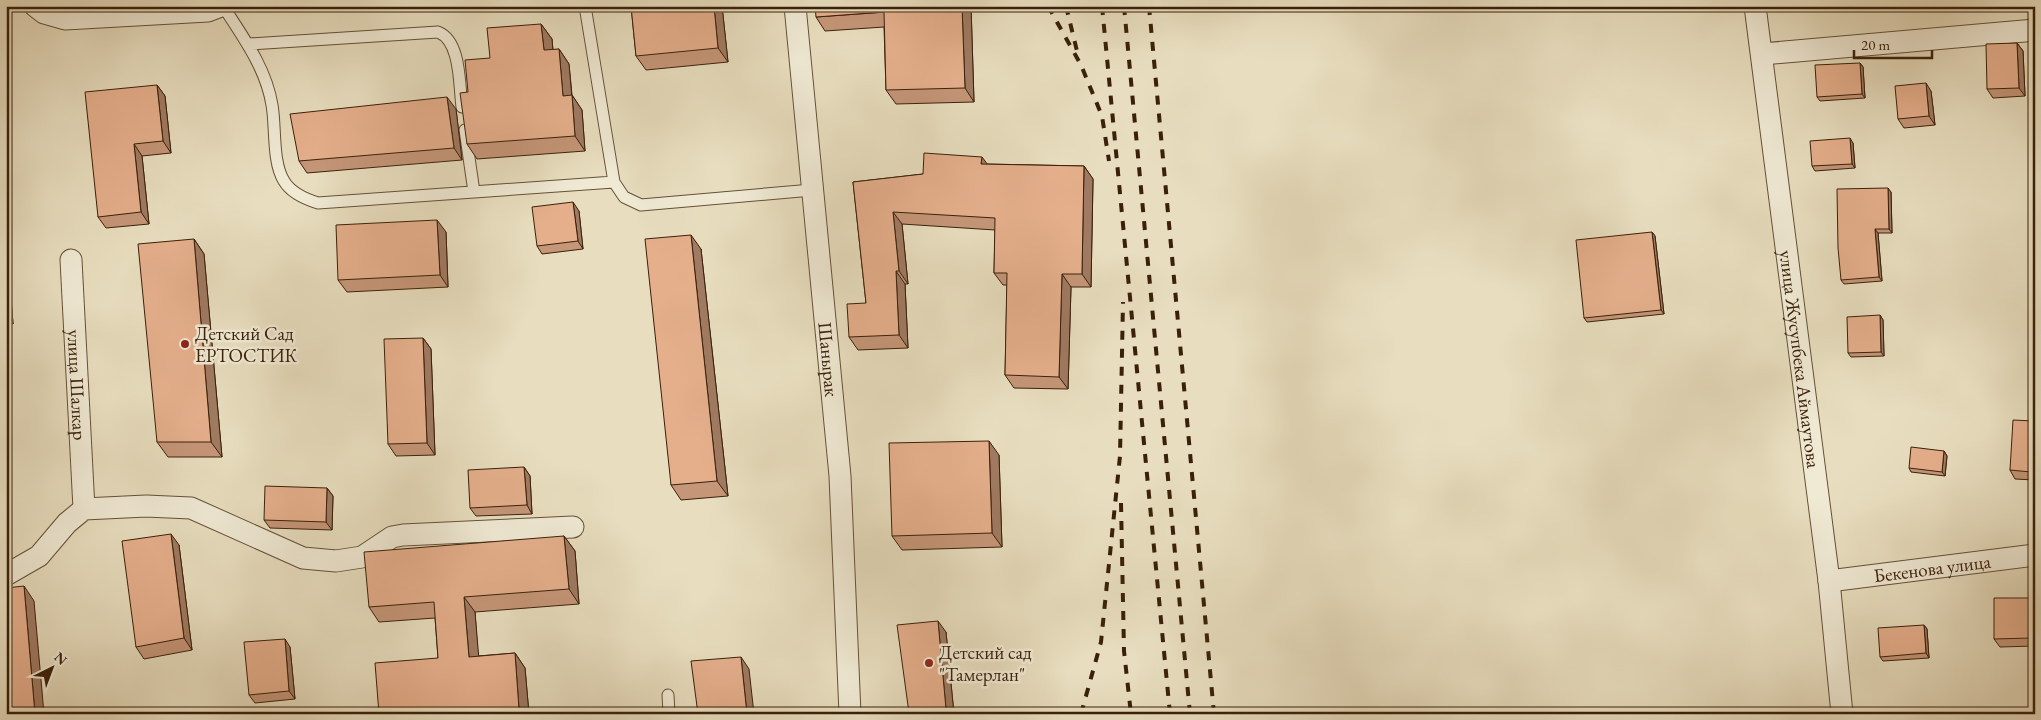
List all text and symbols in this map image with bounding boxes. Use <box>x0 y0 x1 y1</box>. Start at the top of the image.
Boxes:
scale bar <box>1854 28 1931 60</box>
text: 20 m <box>1861 35 1890 54</box>
street label: улица Жусупбека Аймаутова <box>1774 249 1826 470</box>
place label: Детский Сад ЕРТОСТИК <box>195 321 298 368</box>
street label: Шанырак <box>812 321 844 398</box>
street label: улица Шалкар <box>62 329 92 441</box>
marker: Детский Сад ЕРТОСТИК <box>179 338 191 350</box>
street label: Бекенова улица <box>1872 549 1993 588</box>
place label: Детский сад "Тамерлан" <box>939 640 1032 687</box>
north arrow <box>28 642 78 692</box>
text: N <box>50 648 71 669</box>
marker: Детский сад "Тамерлан" <box>923 657 935 669</box>

